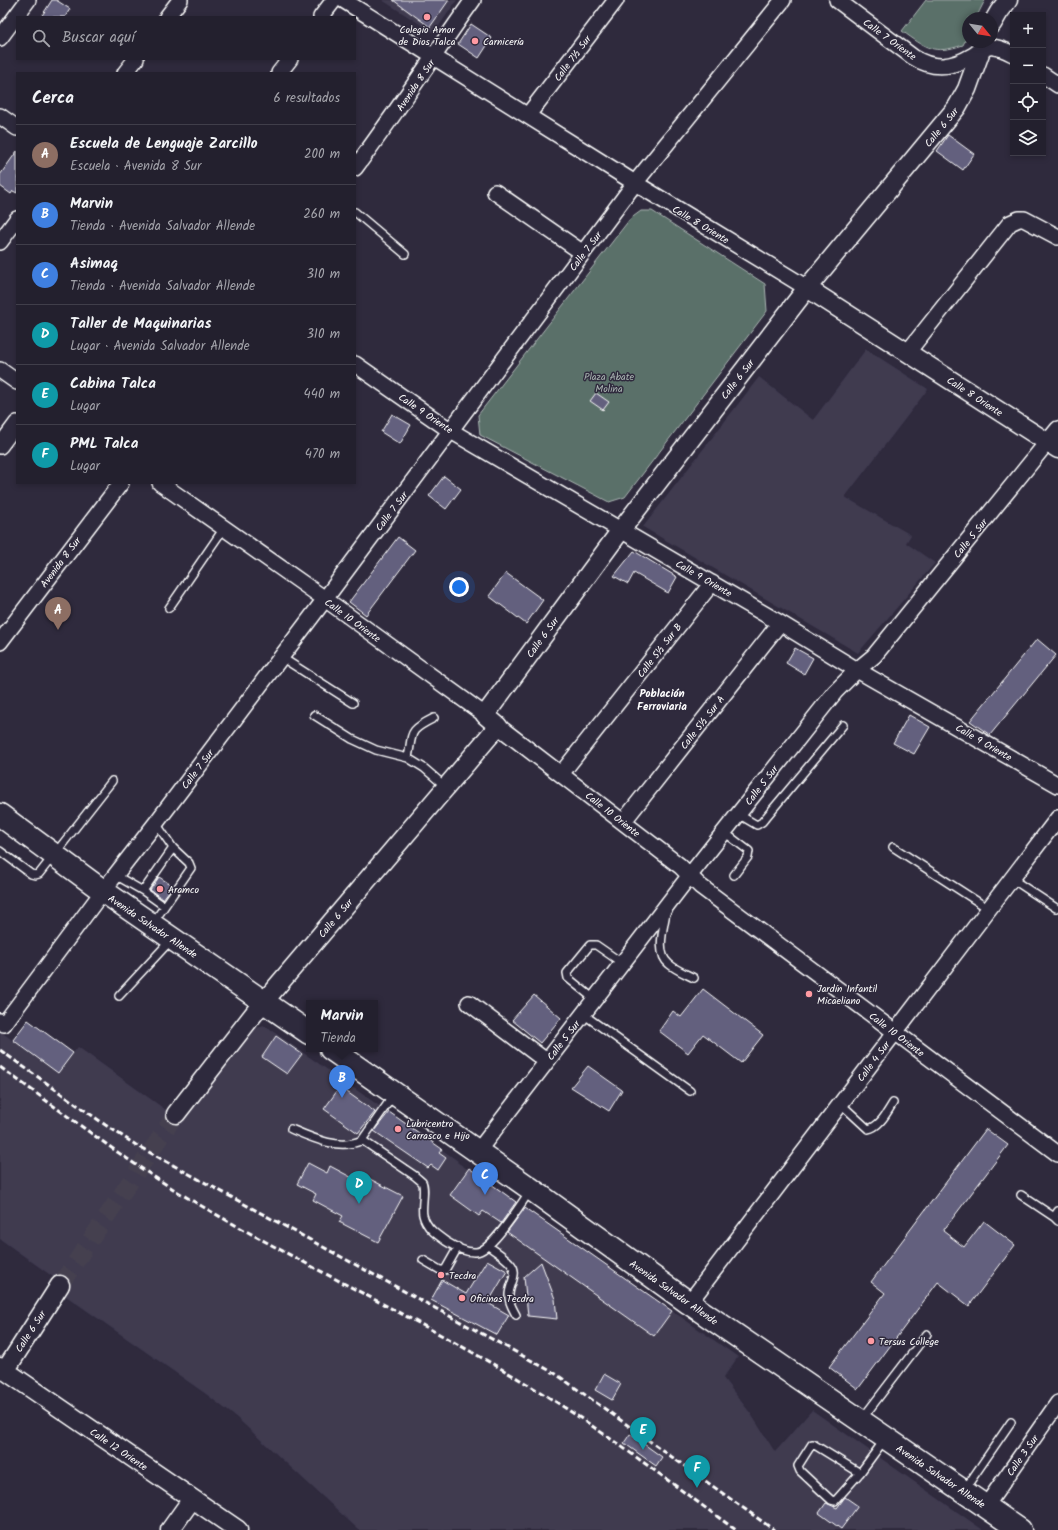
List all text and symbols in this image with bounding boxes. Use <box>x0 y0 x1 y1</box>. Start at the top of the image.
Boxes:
marker: Colegio Amor de Dios Talca <box>422 12 432 22</box>
north arrow <box>962 12 998 48</box>
map controls <box>1010 12 1046 156</box>
button: + <box>1010 12 1046 48</box>
street label: Calle 7 Oriente <box>859 15 920 65</box>
search box <box>16 16 356 60</box>
place label: Colegio Amor de Dios Talca <box>399 22 456 50</box>
text: Buscar aquí <box>62 26 135 50</box>
icon: search <box>30 27 52 49</box>
street label: Calle 7½ Sur <box>550 32 596 85</box>
place label: Carnicería <box>483 34 524 50</box>
marker: Carnicería <box>470 36 480 46</box>
button: − <box>1010 48 1046 84</box>
street label: Avenida 8 Sur <box>393 56 440 115</box>
button: locate <box>1010 84 1046 120</box>
text: Cerca <box>32 85 74 112</box>
text: 6 resultados <box>273 88 340 109</box>
street label: Calle 6 Sur <box>921 104 963 151</box>
button: layers <box>1010 120 1046 156</box>
text: Escuela de Lenguaje Zarcillo <box>70 132 258 156</box>
text: A <box>41 144 49 165</box>
text: 200 m <box>304 144 340 165</box>
text: Escuela · Avenida 8 Sur <box>70 156 201 177</box>
text: Marvin <box>70 192 113 216</box>
street label: Calle 8 Oriente <box>669 201 733 248</box>
text: B <box>41 204 49 225</box>
text: 260 m <box>303 204 340 225</box>
text: Tienda · Avenida Salvador Allende <box>70 216 255 237</box>
street label: Calle 7 Sur <box>566 228 606 275</box>
text: Asimaq <box>70 252 118 276</box>
text: C <box>41 264 49 285</box>
text: 310 m <box>306 264 340 285</box>
text: Tienda · Avenida Salvador Allende <box>70 276 255 297</box>
text: Taller de Maquinarias <box>70 312 211 336</box>
text: D <box>41 324 49 345</box>
text: 310 m <box>306 324 340 345</box>
text: Lugar · Avenida Salvador Allende <box>70 336 250 357</box>
street label: Calle 6 Sur <box>717 356 759 403</box>
park label: Plaza Abate Molina <box>584 369 635 397</box>
text: Cabina Talca <box>70 372 156 396</box>
street label: Calle 8 Oriente <box>943 373 1006 421</box>
text: E <box>41 384 49 405</box>
text: 440 m <box>304 384 340 405</box>
street label: Calle 9 Oriente <box>395 390 456 438</box>
text: Lugar <box>70 396 100 417</box>
text: PML Talca <box>70 432 138 456</box>
text: F <box>41 444 49 465</box>
text: 470 m <box>305 444 340 465</box>
text: Lugar <box>70 456 100 477</box>
street label: Calle 7 Sur <box>372 488 412 535</box>
street label: Calle 5 Sur <box>950 515 992 562</box>
street label: Avenida 8 Sur <box>36 533 86 591</box>
street label: Calle 9 Oriente <box>672 556 735 602</box>
your location <box>449 577 469 597</box>
street label: Calle 10 Oriente <box>321 595 384 647</box>
pin: A <box>45 597 71 630</box>
street label: Calle 6 Sur <box>522 613 564 661</box>
street label: Calle 5½ Sur B <box>633 620 686 681</box>
district label: Población Ferroviaria <box>637 685 687 716</box>
street label: Calle 5½ Sur A <box>677 692 729 753</box>
street label: Calle 9 Oriente <box>952 720 1015 766</box>
street label: Calle 7 Sur <box>178 746 218 793</box>
street label: Calle 5 Sur <box>741 762 783 809</box>
street label: Calle 10 Oriente <box>581 788 644 842</box>
place label: Aramco <box>168 882 199 898</box>
marker: Aramco <box>155 884 165 894</box>
street label: Avenida Salvador Allende <box>105 891 201 963</box>
street label: Calle 6 Sur <box>315 895 357 942</box>
place label: Jardín Infantil Micaeliano <box>817 981 878 1009</box>
marker: Jardín Infantil Micaeliano <box>804 989 814 999</box>
popup <box>306 1000 378 1052</box>
text: Marvin <box>321 1004 363 1028</box>
street label: Calle 10 Oriente <box>865 1008 928 1061</box>
street label: Calle 5 Sur <box>543 1017 585 1064</box>
text: Tienda <box>321 1028 356 1049</box>
street label: Calle 4 Sur <box>853 1037 895 1085</box>
pin: B <box>329 1065 355 1098</box>
place label: Lubricentro Carrasco e Hijo <box>406 1116 470 1144</box>
marker: Lubricentro Carrasco e Hijo <box>393 1124 403 1134</box>
pin: C <box>472 1162 498 1195</box>
pin: D <box>346 1171 372 1204</box>
street label: Avenida Salvador Allende <box>626 1256 721 1330</box>
place label: Tecdra <box>449 1268 477 1284</box>
marker: Tecdra <box>436 1270 446 1280</box>
place label: Oficinas Tecdra <box>470 1291 534 1307</box>
marker: Oficinas Tecdra <box>457 1293 467 1303</box>
street label: Calle 6 Sur <box>11 1307 51 1356</box>
place label: Tersus College <box>879 1334 939 1350</box>
marker: Tersus College <box>866 1336 876 1346</box>
pin: E <box>630 1417 656 1450</box>
street label: Calle 12 Oriente <box>86 1424 151 1475</box>
street label: Calle 3 Sur <box>1003 1431 1043 1480</box>
street label: Avenida Salvador Allende <box>893 1441 989 1513</box>
pin: F <box>684 1455 710 1488</box>

